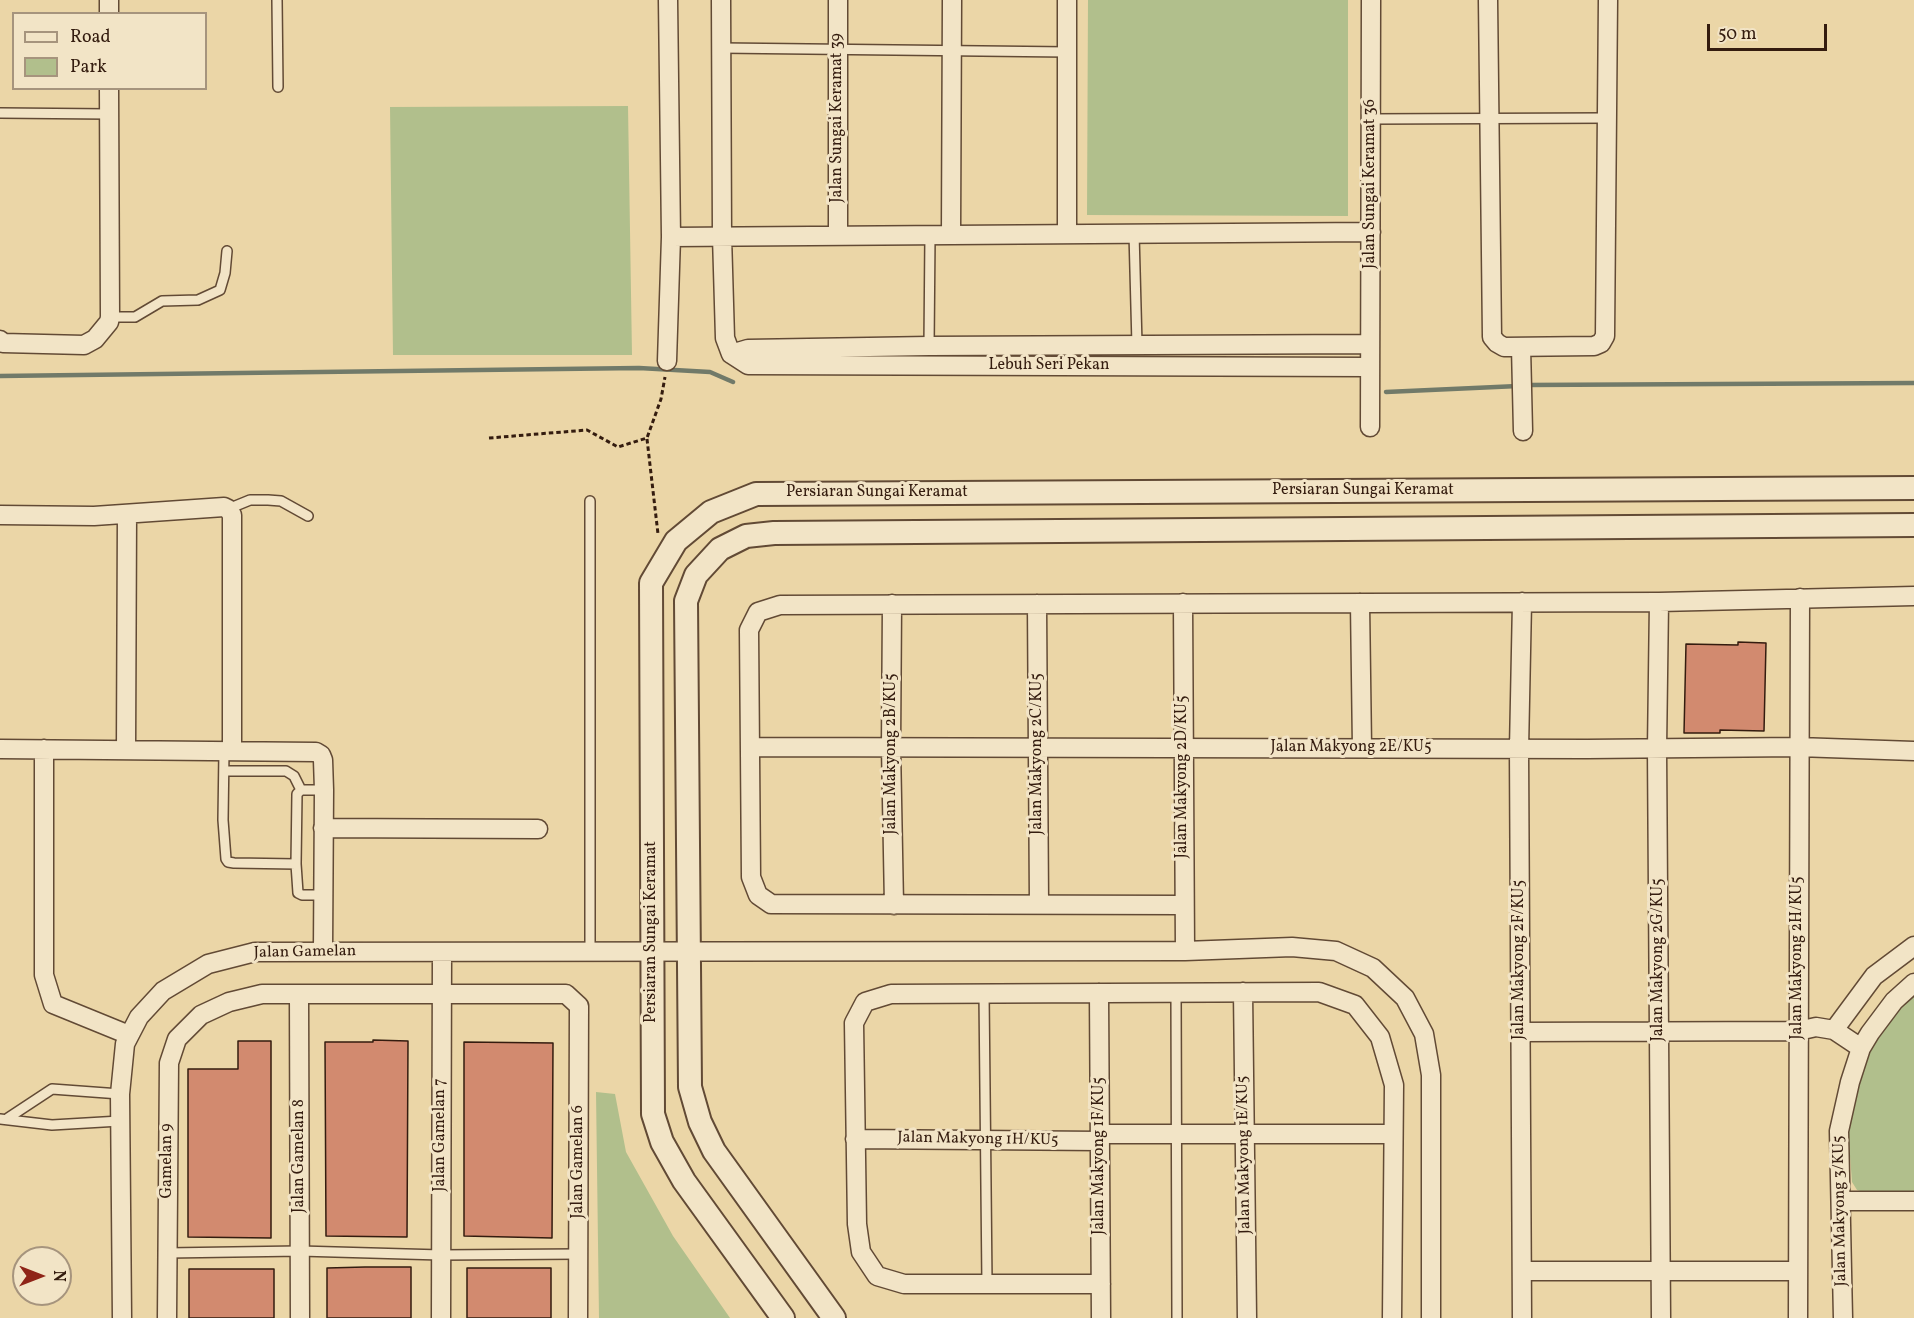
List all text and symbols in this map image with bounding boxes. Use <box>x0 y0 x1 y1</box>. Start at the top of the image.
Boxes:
legend <box>12 12 207 90</box>
scale bar <box>1710 12 1830 50</box>
text: 50 m <box>1718 22 1757 47</box>
text: Road <box>70 25 111 50</box>
street label: Jalan Sungai Keramat 39 <box>828 33 848 203</box>
text: Park <box>70 55 107 80</box>
street label: Jalan Sungai Keramat 36 <box>1361 99 1381 269</box>
street label: Lebuh Seri Pekan <box>989 356 1109 376</box>
street label: Persiaran Sungai Keramat <box>1272 481 1454 501</box>
street label: Persiaran Sungai Keramat <box>786 483 968 503</box>
street label: Jalan Makyong 2B/KU5 <box>882 673 902 835</box>
street label: Jalan Makyong 2C/KU5 <box>1028 673 1048 835</box>
street label: Jalan Makyong 2D/KU5 <box>1173 695 1193 859</box>
street label: Jalan Makyong 2E/KU5 <box>1270 738 1432 758</box>
street label: Persiaran Sungai Keramat <box>642 841 662 1023</box>
street label: Jalan Makyong 2H/KU5 <box>1788 876 1808 1040</box>
street label: Jalan Makyong 2G/KU5 <box>1649 878 1669 1042</box>
street label: Jalan Makyong 2F/KU5 <box>1510 880 1530 1040</box>
street label: Jalan Gamelan <box>254 943 356 963</box>
street label: Jalan Makyong 1E/KU5 <box>1234 1075 1256 1235</box>
street label: Jalan Makyong 1F/KU5 <box>1090 1077 1110 1235</box>
street label: Jalan Gamelan 7 <box>431 1078 451 1192</box>
street label: Jalan Gamelan 8 <box>290 1099 310 1213</box>
street label: Jalan Gamelan 6 <box>569 1105 589 1219</box>
street label: Gamelan 9 <box>158 1123 178 1199</box>
street label: Jalan Makyong 1H/KU5 <box>897 1129 1059 1151</box>
street label: Jalan Makyong 3/KU5 <box>1830 1135 1852 1287</box>
north arrow <box>12 1246 72 1306</box>
text: N <box>47 1270 69 1282</box>

